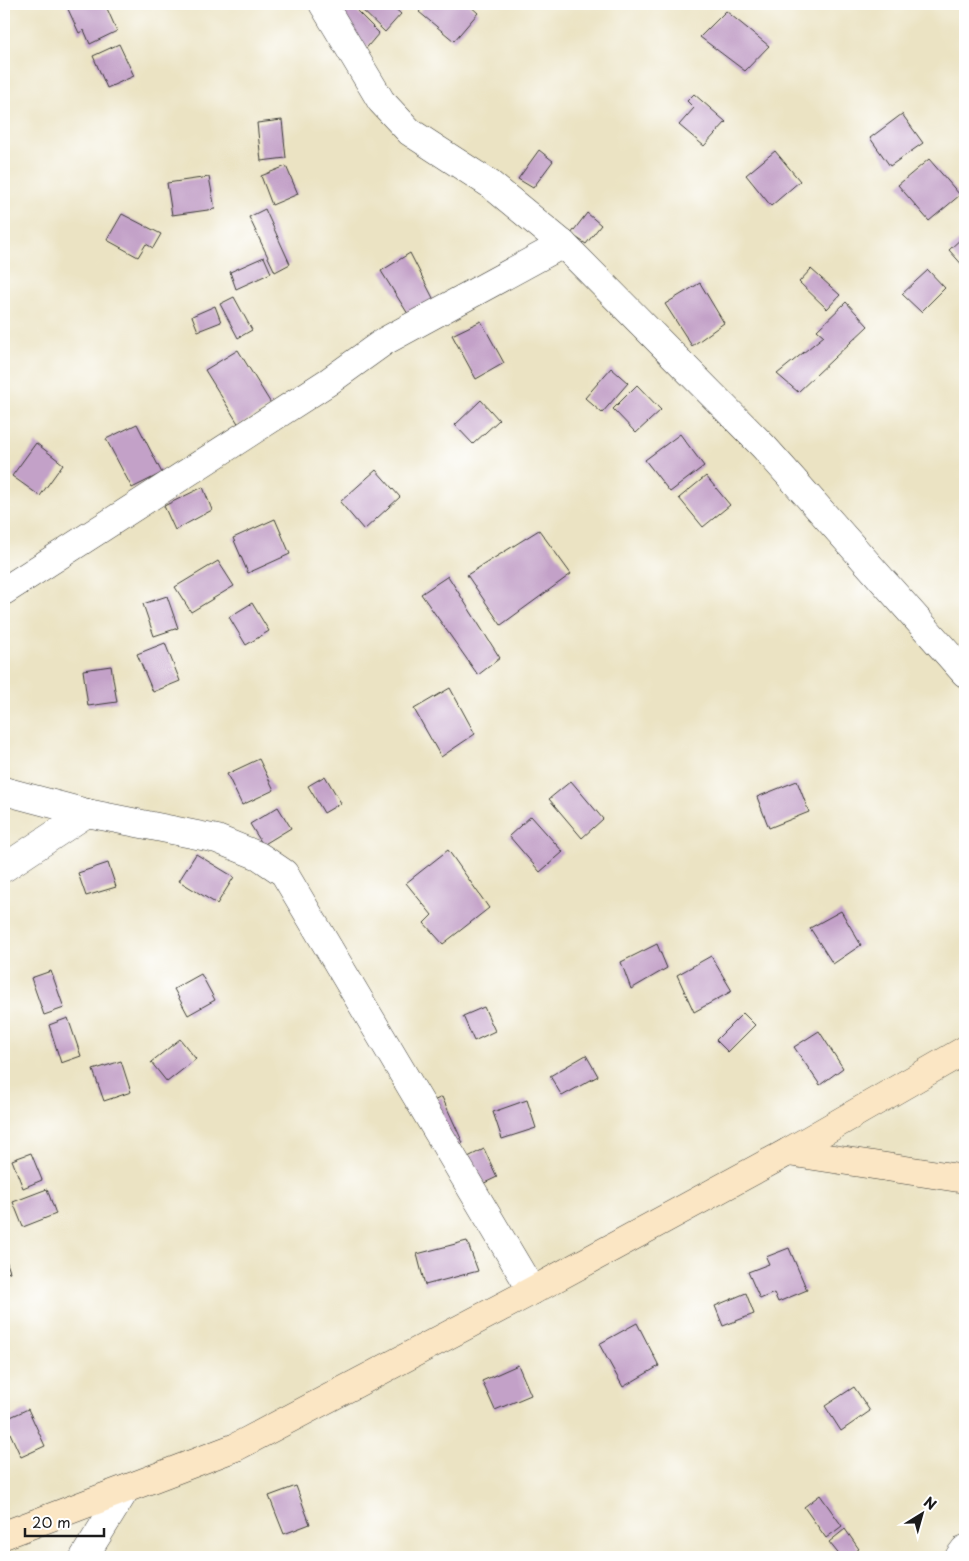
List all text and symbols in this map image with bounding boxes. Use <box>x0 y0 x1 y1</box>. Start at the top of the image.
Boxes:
north arrow <box>896 1488 946 1538</box>
text: N <box>919 1491 941 1515</box>
scale bar <box>25 1506 104 1538</box>
text: 20 m <box>32 1510 71 1533</box>

